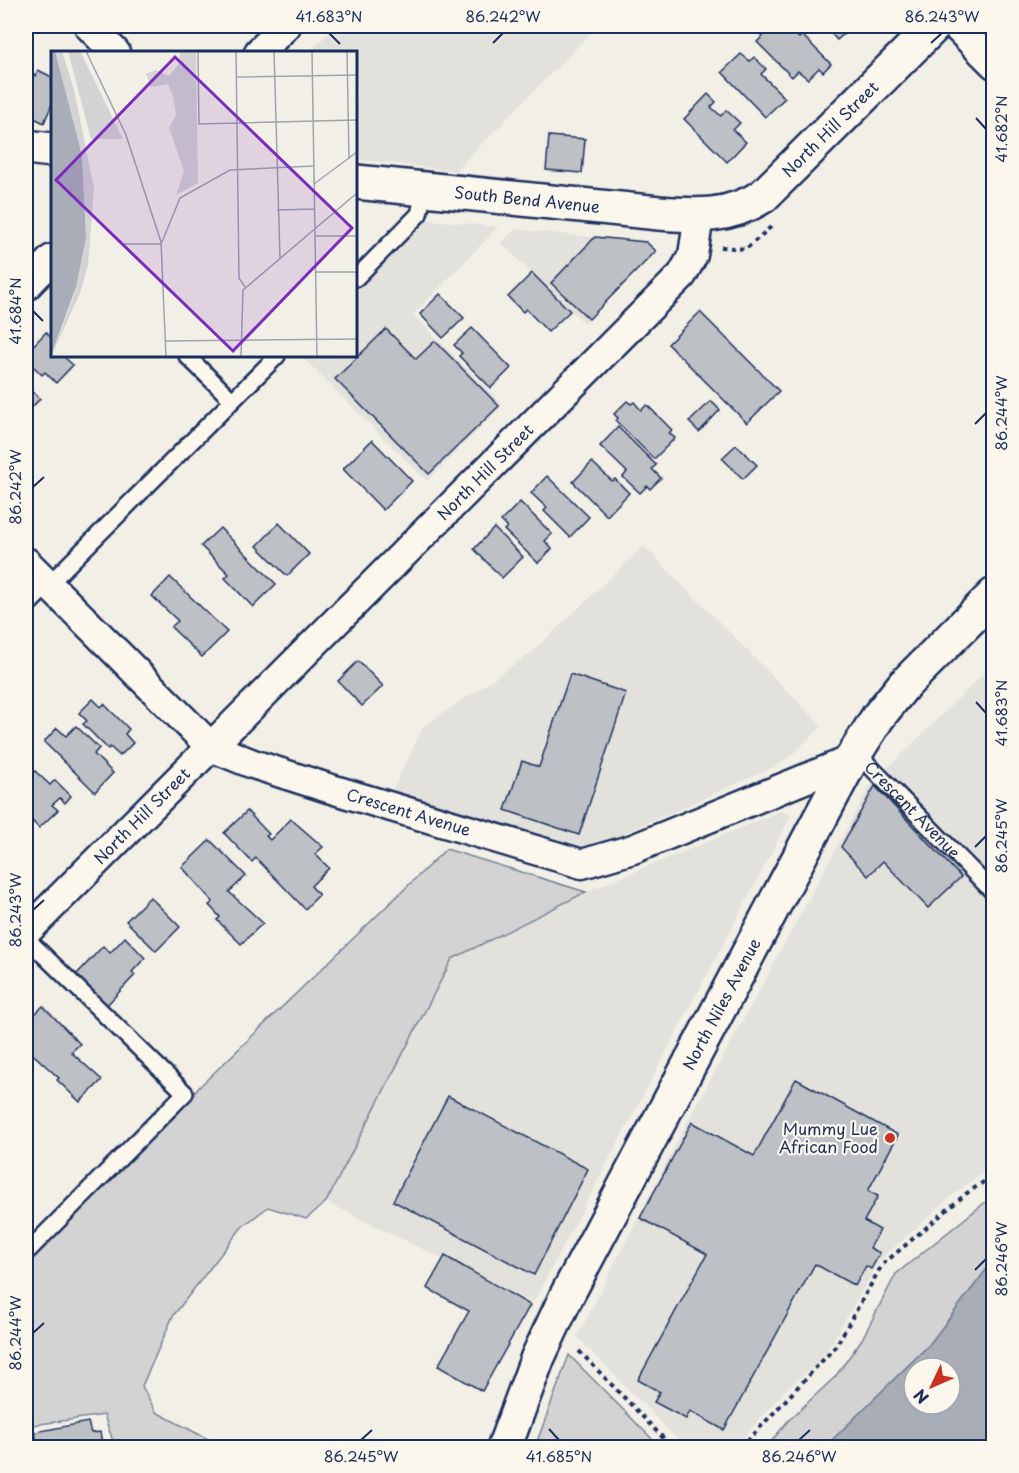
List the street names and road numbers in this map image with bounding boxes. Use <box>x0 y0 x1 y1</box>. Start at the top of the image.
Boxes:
street label: North Hill Street <box>776 75 884 182</box>
street label: South Bend Avenue <box>453 179 601 218</box>
street label: North Hill Street <box>431 417 539 525</box>
street label: Crescent Avenue <box>860 755 967 864</box>
street label: North Hill Street <box>87 761 195 869</box>
street label: Crescent Avenue <box>344 781 474 841</box>
street label: North Niles Avenue <box>676 933 766 1074</box>

